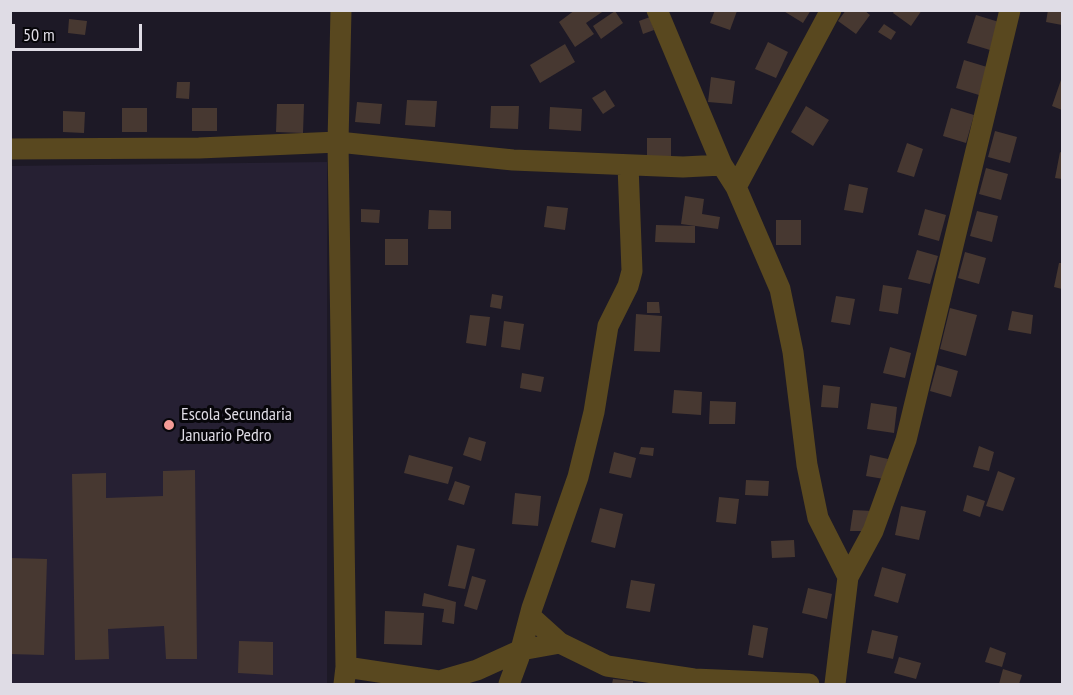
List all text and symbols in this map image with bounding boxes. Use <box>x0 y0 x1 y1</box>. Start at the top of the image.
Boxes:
scale bar <box>15 12 146 50</box>
text: 50 m <box>23 23 55 46</box>
place label: Escola Secundaria Januario Pedro <box>181 404 292 446</box>
marker: Escola Secundaria Januario Pedro <box>162 418 176 432</box>

